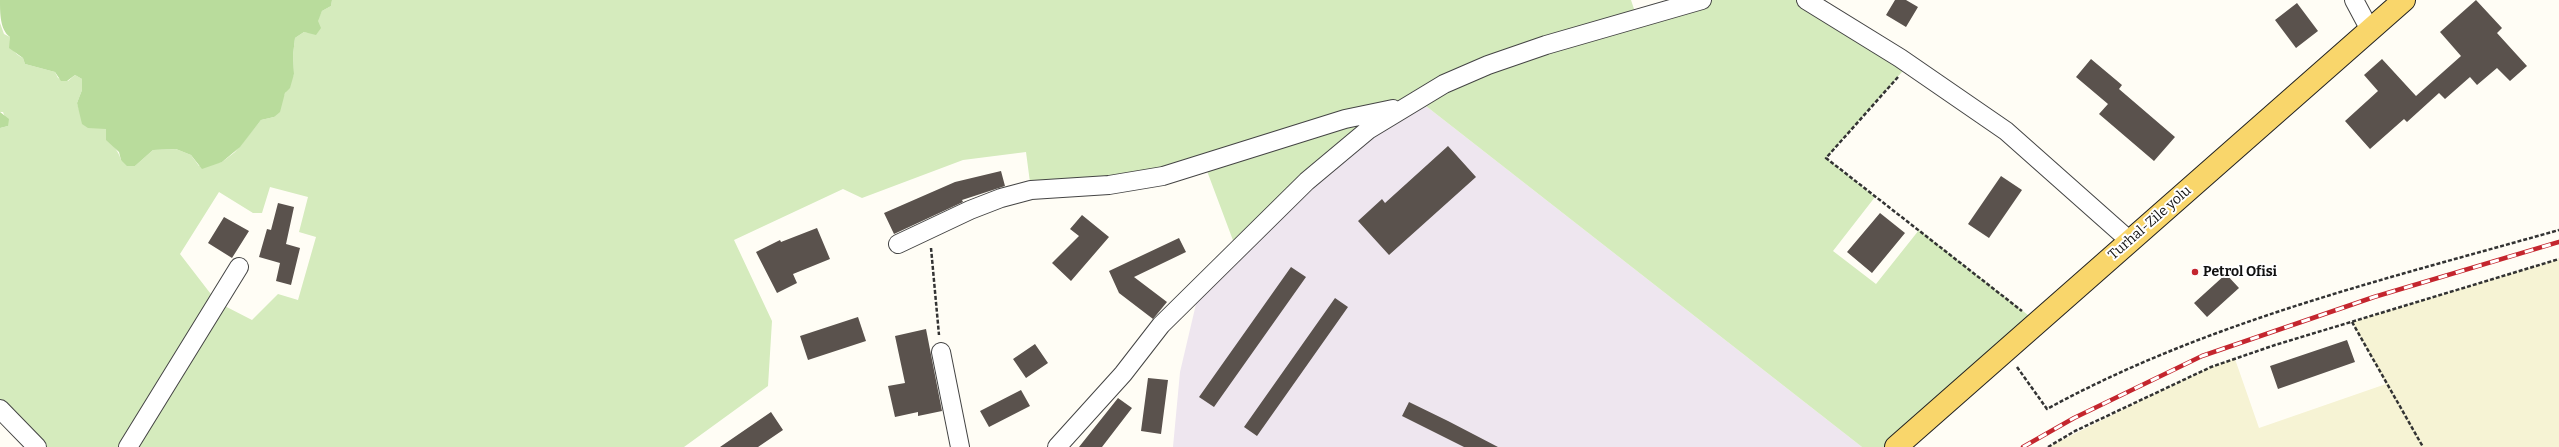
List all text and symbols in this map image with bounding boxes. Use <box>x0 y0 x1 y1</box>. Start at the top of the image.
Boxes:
street label: Turhal-Zile yolu <box>2105 182 2195 264</box>
place label: Petrol Ofisi <box>2203 264 2277 280</box>
marker: Petrol Ofisi <box>2190 267 2200 277</box>

